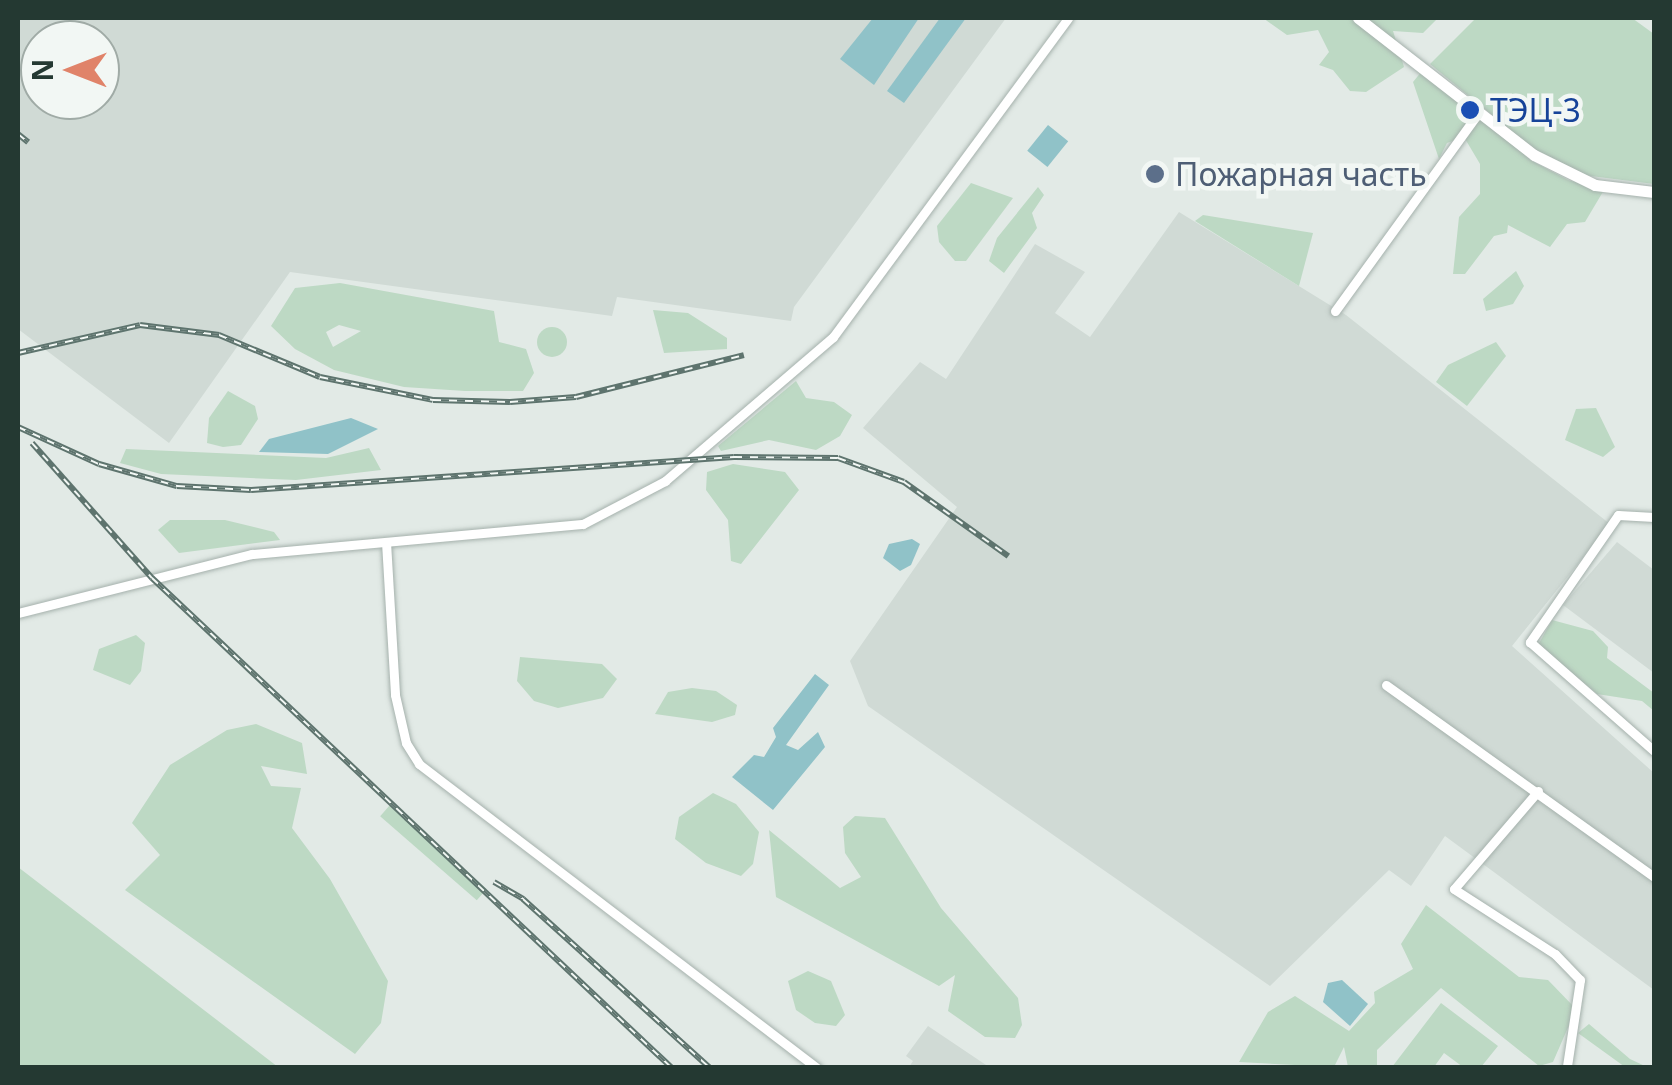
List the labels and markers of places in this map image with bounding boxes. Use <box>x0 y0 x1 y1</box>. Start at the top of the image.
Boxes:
place label: ТЭЦ-3 <box>1490 91 1581 129</box>
marker: ТЭЦ-3 <box>1459 99 1481 121</box>
place label: Пожарная часть <box>1175 155 1427 193</box>
marker: Пожарная часть <box>1144 163 1166 185</box>

